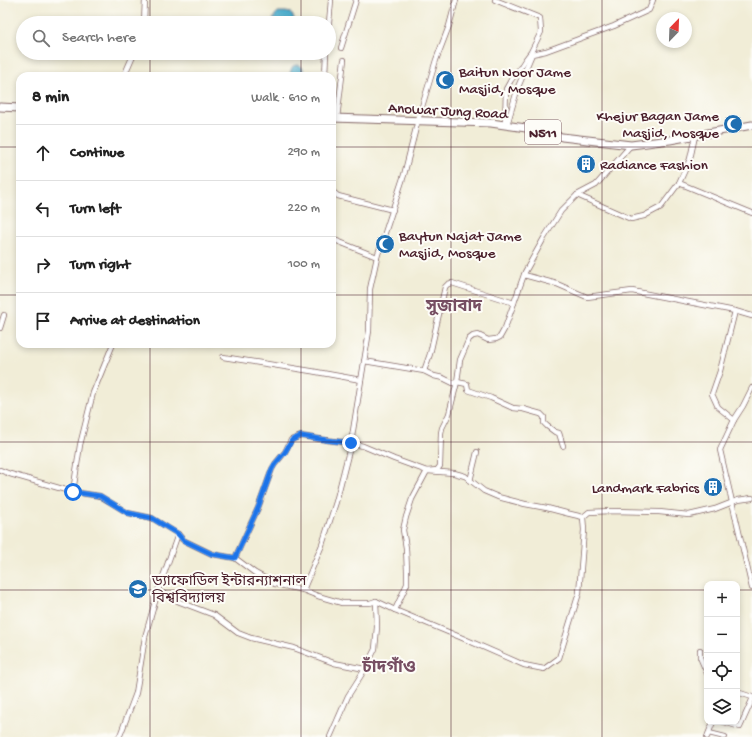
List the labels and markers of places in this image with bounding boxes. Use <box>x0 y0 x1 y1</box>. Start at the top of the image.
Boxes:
place label: Baitun Noor Jame Masjid, Mosque <box>458 64 571 99</box>
mosque icon: Baitun Noor Jame Masjid, Mosque <box>434 69 456 91</box>
place label: Khejur Bagan Jame Masjid, Mosque <box>596 108 719 143</box>
mosque icon: Khejur Bagan Jame Masjid, Mosque <box>722 113 744 135</box>
building icon: Radiance Fashion <box>575 153 597 175</box>
place label: Radiance Fashion <box>600 157 708 175</box>
place label: Baytun Najat Jame Masjid, Mosque <box>398 228 522 263</box>
mosque icon: Baytun Najat Jame Masjid, Mosque <box>374 233 396 255</box>
building icon: Landmark Fabrics <box>702 476 724 498</box>
place label: Landmark Fabrics <box>592 480 699 498</box>
place label: ড্যাফোডিল ইন্টারন্যাশনাল বিশ্ববিদ্যালয় <box>151 572 308 608</box>
school or university icon: ড্যাফোডিল ইন্টারন্যাশনাল বিশ্ববিদ্যালয় <box>127 578 149 600</box>

